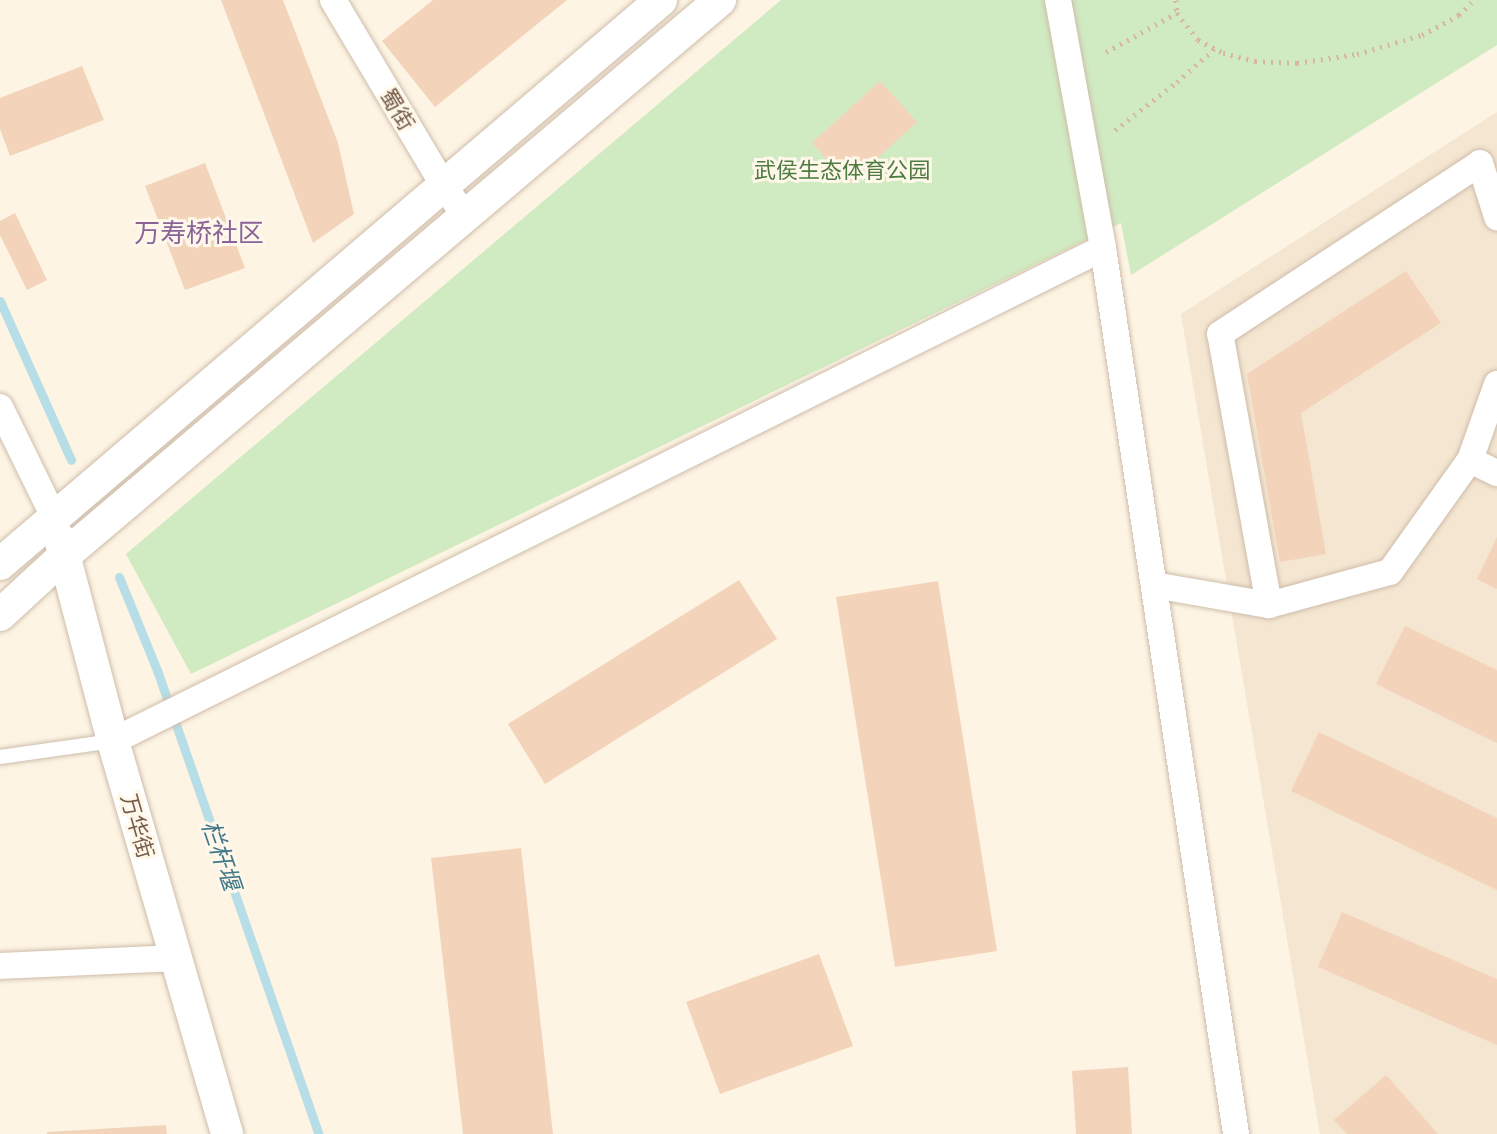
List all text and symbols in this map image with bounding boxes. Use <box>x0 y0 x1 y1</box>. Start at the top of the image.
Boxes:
street label: 蜀街 <box>375 83 421 135</box>
park label: 武侯生态体育公园 <box>754 157 930 183</box>
district label: 万寿桥社区 <box>134 217 264 249</box>
street label: 万华街 <box>116 791 160 861</box>
water label: 栏杆堰 <box>197 816 247 894</box>

